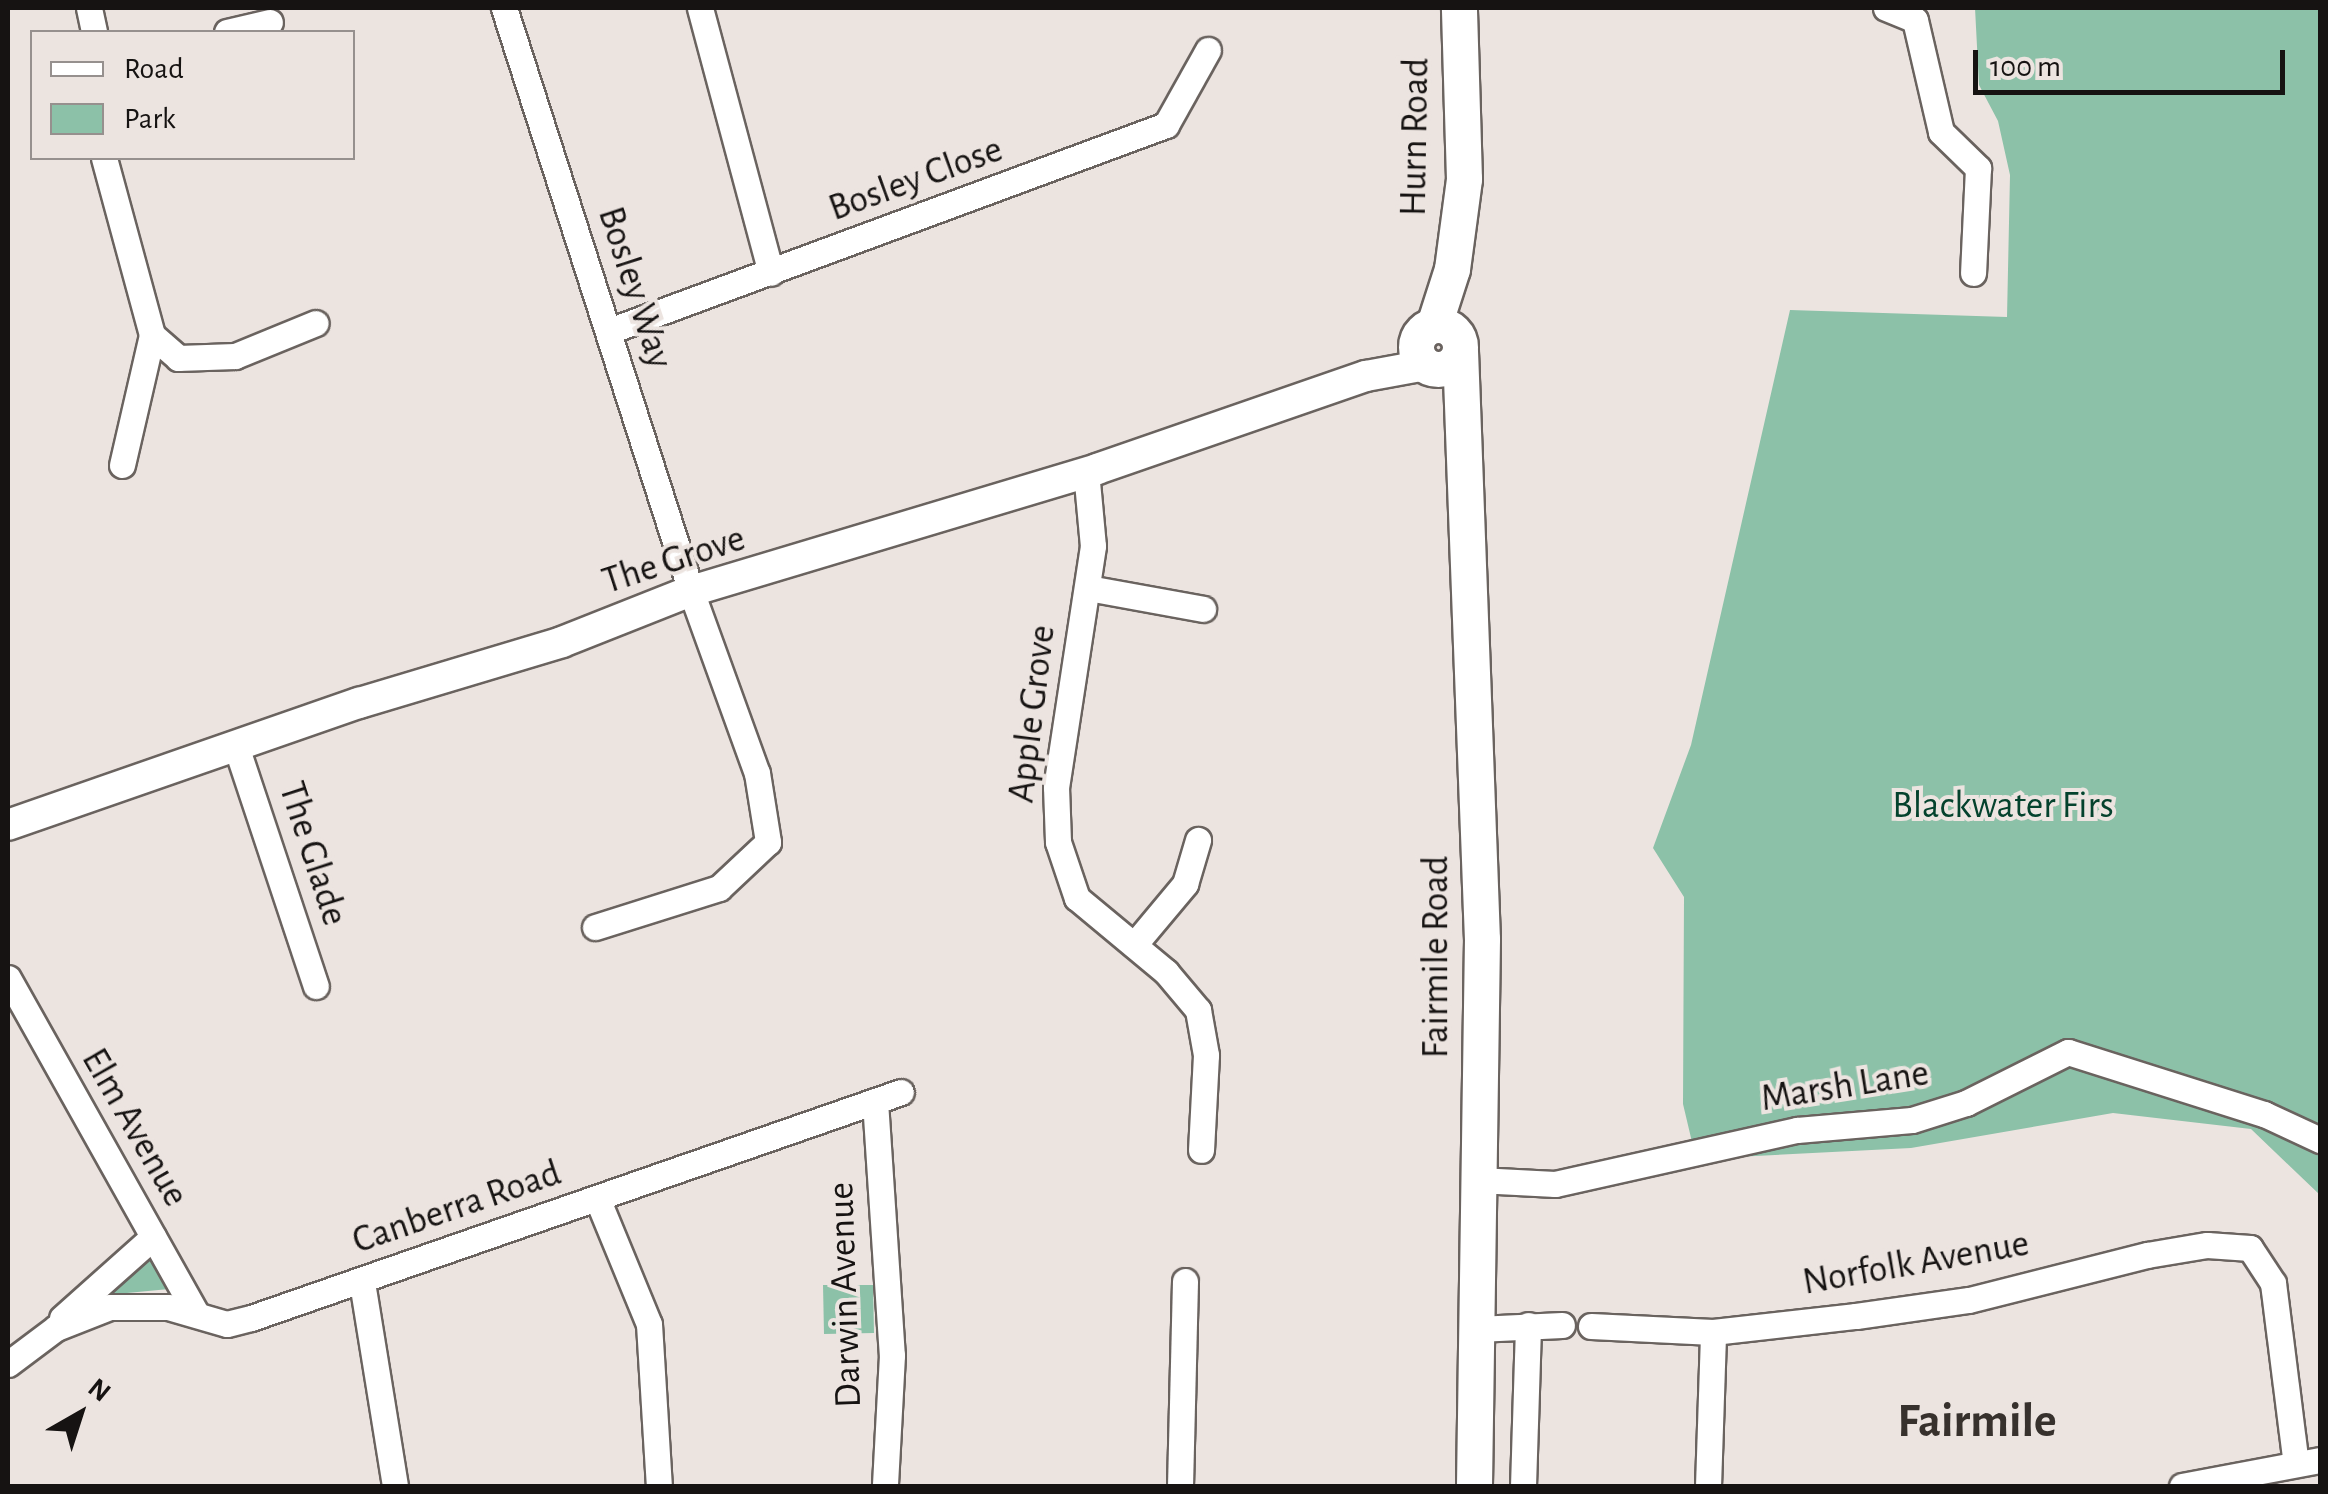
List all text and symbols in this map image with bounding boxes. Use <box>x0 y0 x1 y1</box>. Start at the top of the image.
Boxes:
legend <box>30 30 355 160</box>
scale bar <box>1978 30 2290 92</box>
text: 100 m <box>1990 52 2061 82</box>
text: Road <box>124 54 184 84</box>
street label: Hurn Road <box>1392 57 1440 217</box>
text: Park <box>124 104 176 134</box>
street label: Bosley Close <box>823 128 1009 232</box>
street label: Bosley Way <box>586 201 682 375</box>
street label: The Grove <box>597 517 751 605</box>
street label: Apple Grove <box>999 623 1067 805</box>
street label: The Glade <box>267 776 357 932</box>
park label: Blackwater Firs <box>1892 784 2114 830</box>
street label: Fairmile Road <box>1414 856 1460 1058</box>
street label: Elm Avenue <box>70 1041 198 1215</box>
street label: Marsh Lane <box>1758 1051 1932 1123</box>
street label: Canberra Road <box>347 1151 567 1265</box>
street label: Darwin Avenue <box>819 1181 873 1409</box>
street label: Norfolk Avenue <box>1799 1222 2033 1306</box>
north arrow <box>30 1364 130 1464</box>
text: N <box>83 1374 115 1408</box>
district label: Fairmile <box>1897 1394 2057 1452</box>

